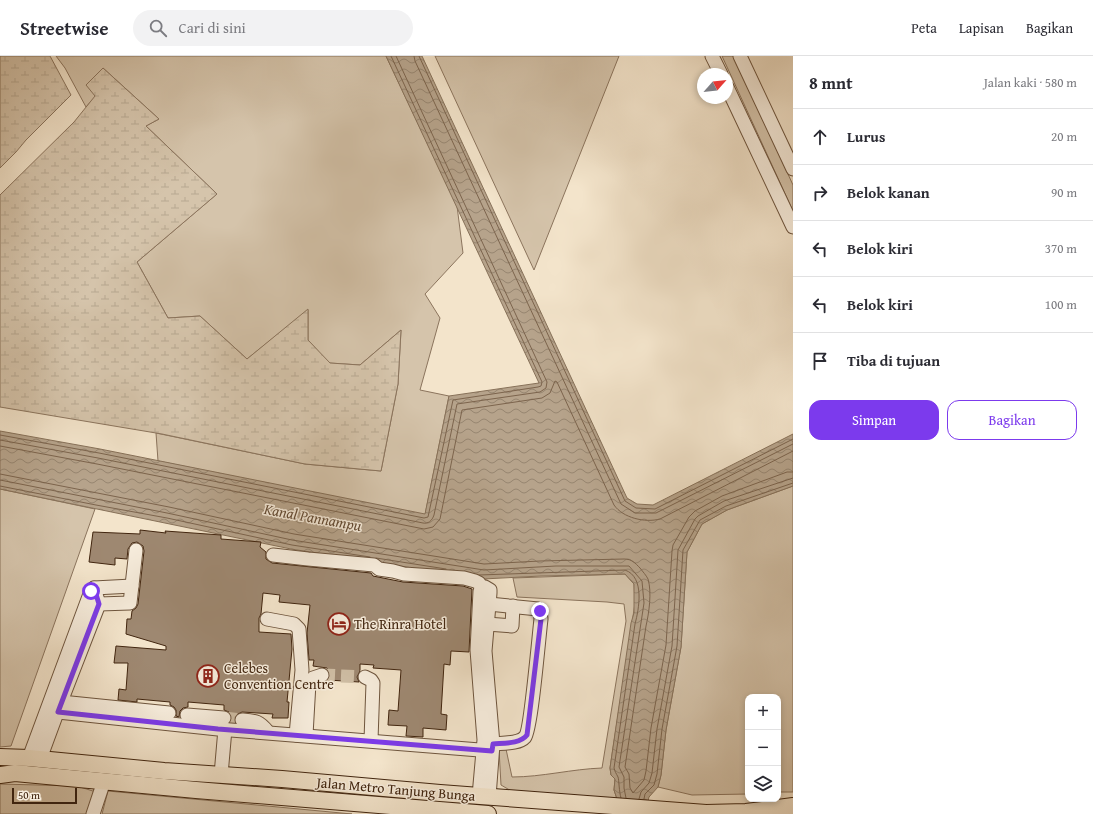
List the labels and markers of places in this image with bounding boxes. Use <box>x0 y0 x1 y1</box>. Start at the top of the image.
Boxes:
hotel icon: The Rinra Hotel <box>326 611 352 637</box>
place label: The Rinra Hotel <box>354 614 446 634</box>
place label: Celebes Convention Centre <box>224 658 334 694</box>
building icon: Celebes Convention Centre <box>195 663 221 689</box>

